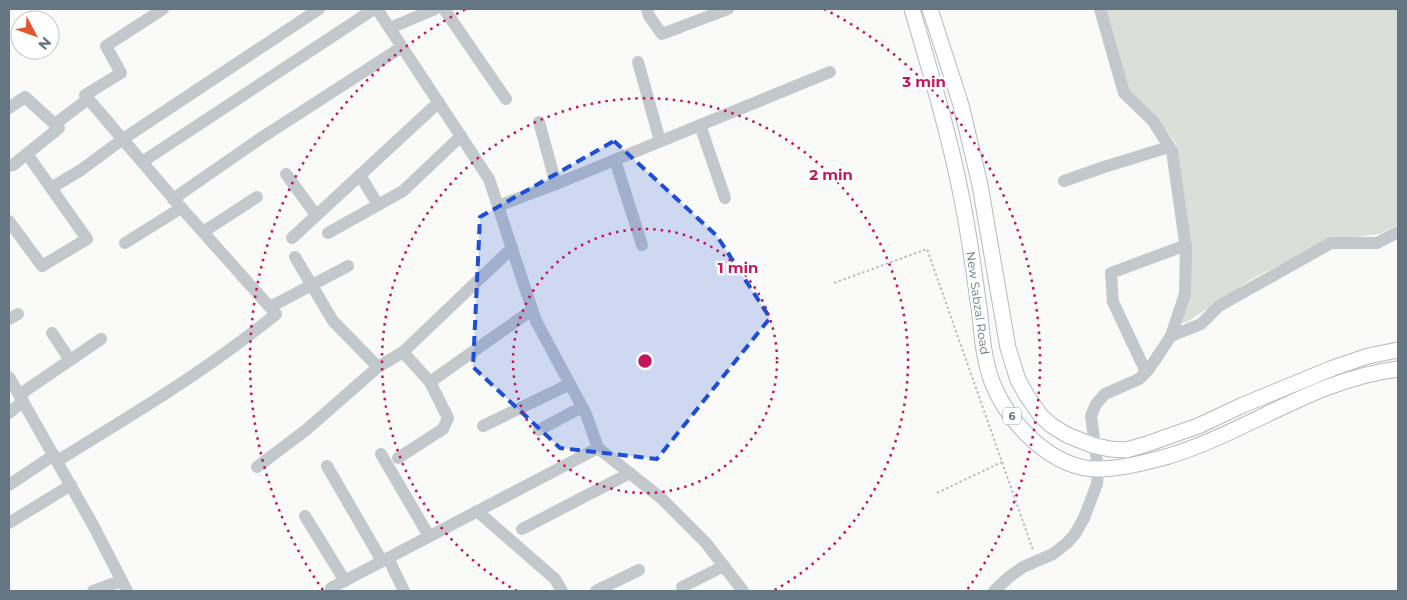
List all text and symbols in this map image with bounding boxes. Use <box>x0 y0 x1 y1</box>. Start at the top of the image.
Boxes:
north arrow <box>10 10 60 60</box>
text: N <box>34 33 55 54</box>
text: 3 min <box>901 72 946 91</box>
text: 2 min <box>809 165 853 184</box>
street label: New Sabzal Road <box>963 250 993 356</box>
text: 1 min <box>718 258 758 277</box>
centre of rings <box>636 352 654 370</box>
road number: 6 <box>1003 408 1021 424</box>

